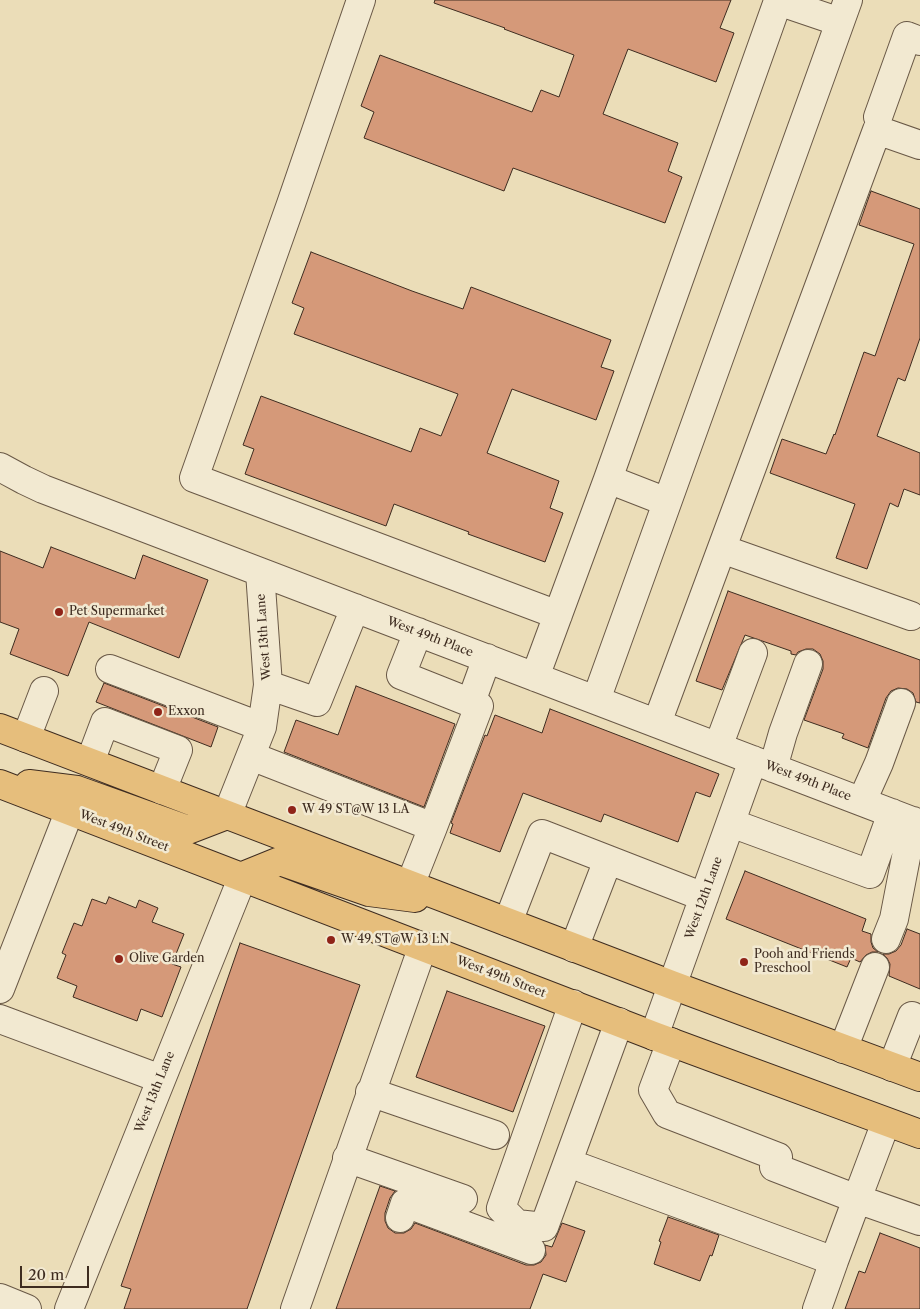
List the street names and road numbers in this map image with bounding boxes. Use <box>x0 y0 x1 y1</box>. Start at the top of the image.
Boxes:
street label: West 13th Lane <box>254 593 274 681</box>
street label: West 49th Place <box>385 614 475 660</box>
street label: West 49th Place <box>763 758 853 804</box>
street label: West 49th Street <box>77 807 171 855</box>
street label: West 12th Lane <box>682 855 726 941</box>
street label: West 49th Street <box>454 953 548 1001</box>
street label: West 13th Lane <box>132 1049 178 1135</box>

